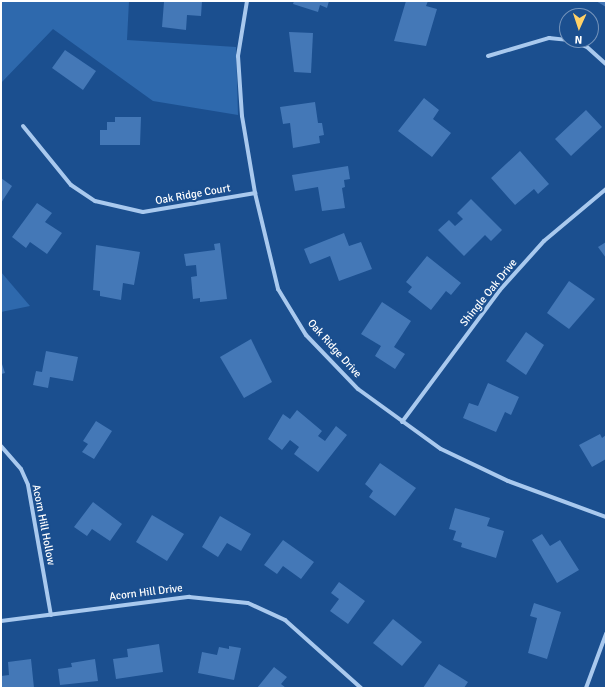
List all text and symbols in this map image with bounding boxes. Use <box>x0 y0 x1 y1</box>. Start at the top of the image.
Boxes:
north arrow <box>559 8 599 48</box>
text: N <box>574 33 583 46</box>
street label: Oak Ridge Court <box>154 182 232 208</box>
street label: Shingle Oak Drive <box>458 257 520 329</box>
street label: Oak Ridge Drive <box>304 317 364 381</box>
street label: Acorn Hill Hollow <box>29 483 57 567</box>
street label: Acorn Hill Drive <box>109 582 183 604</box>

